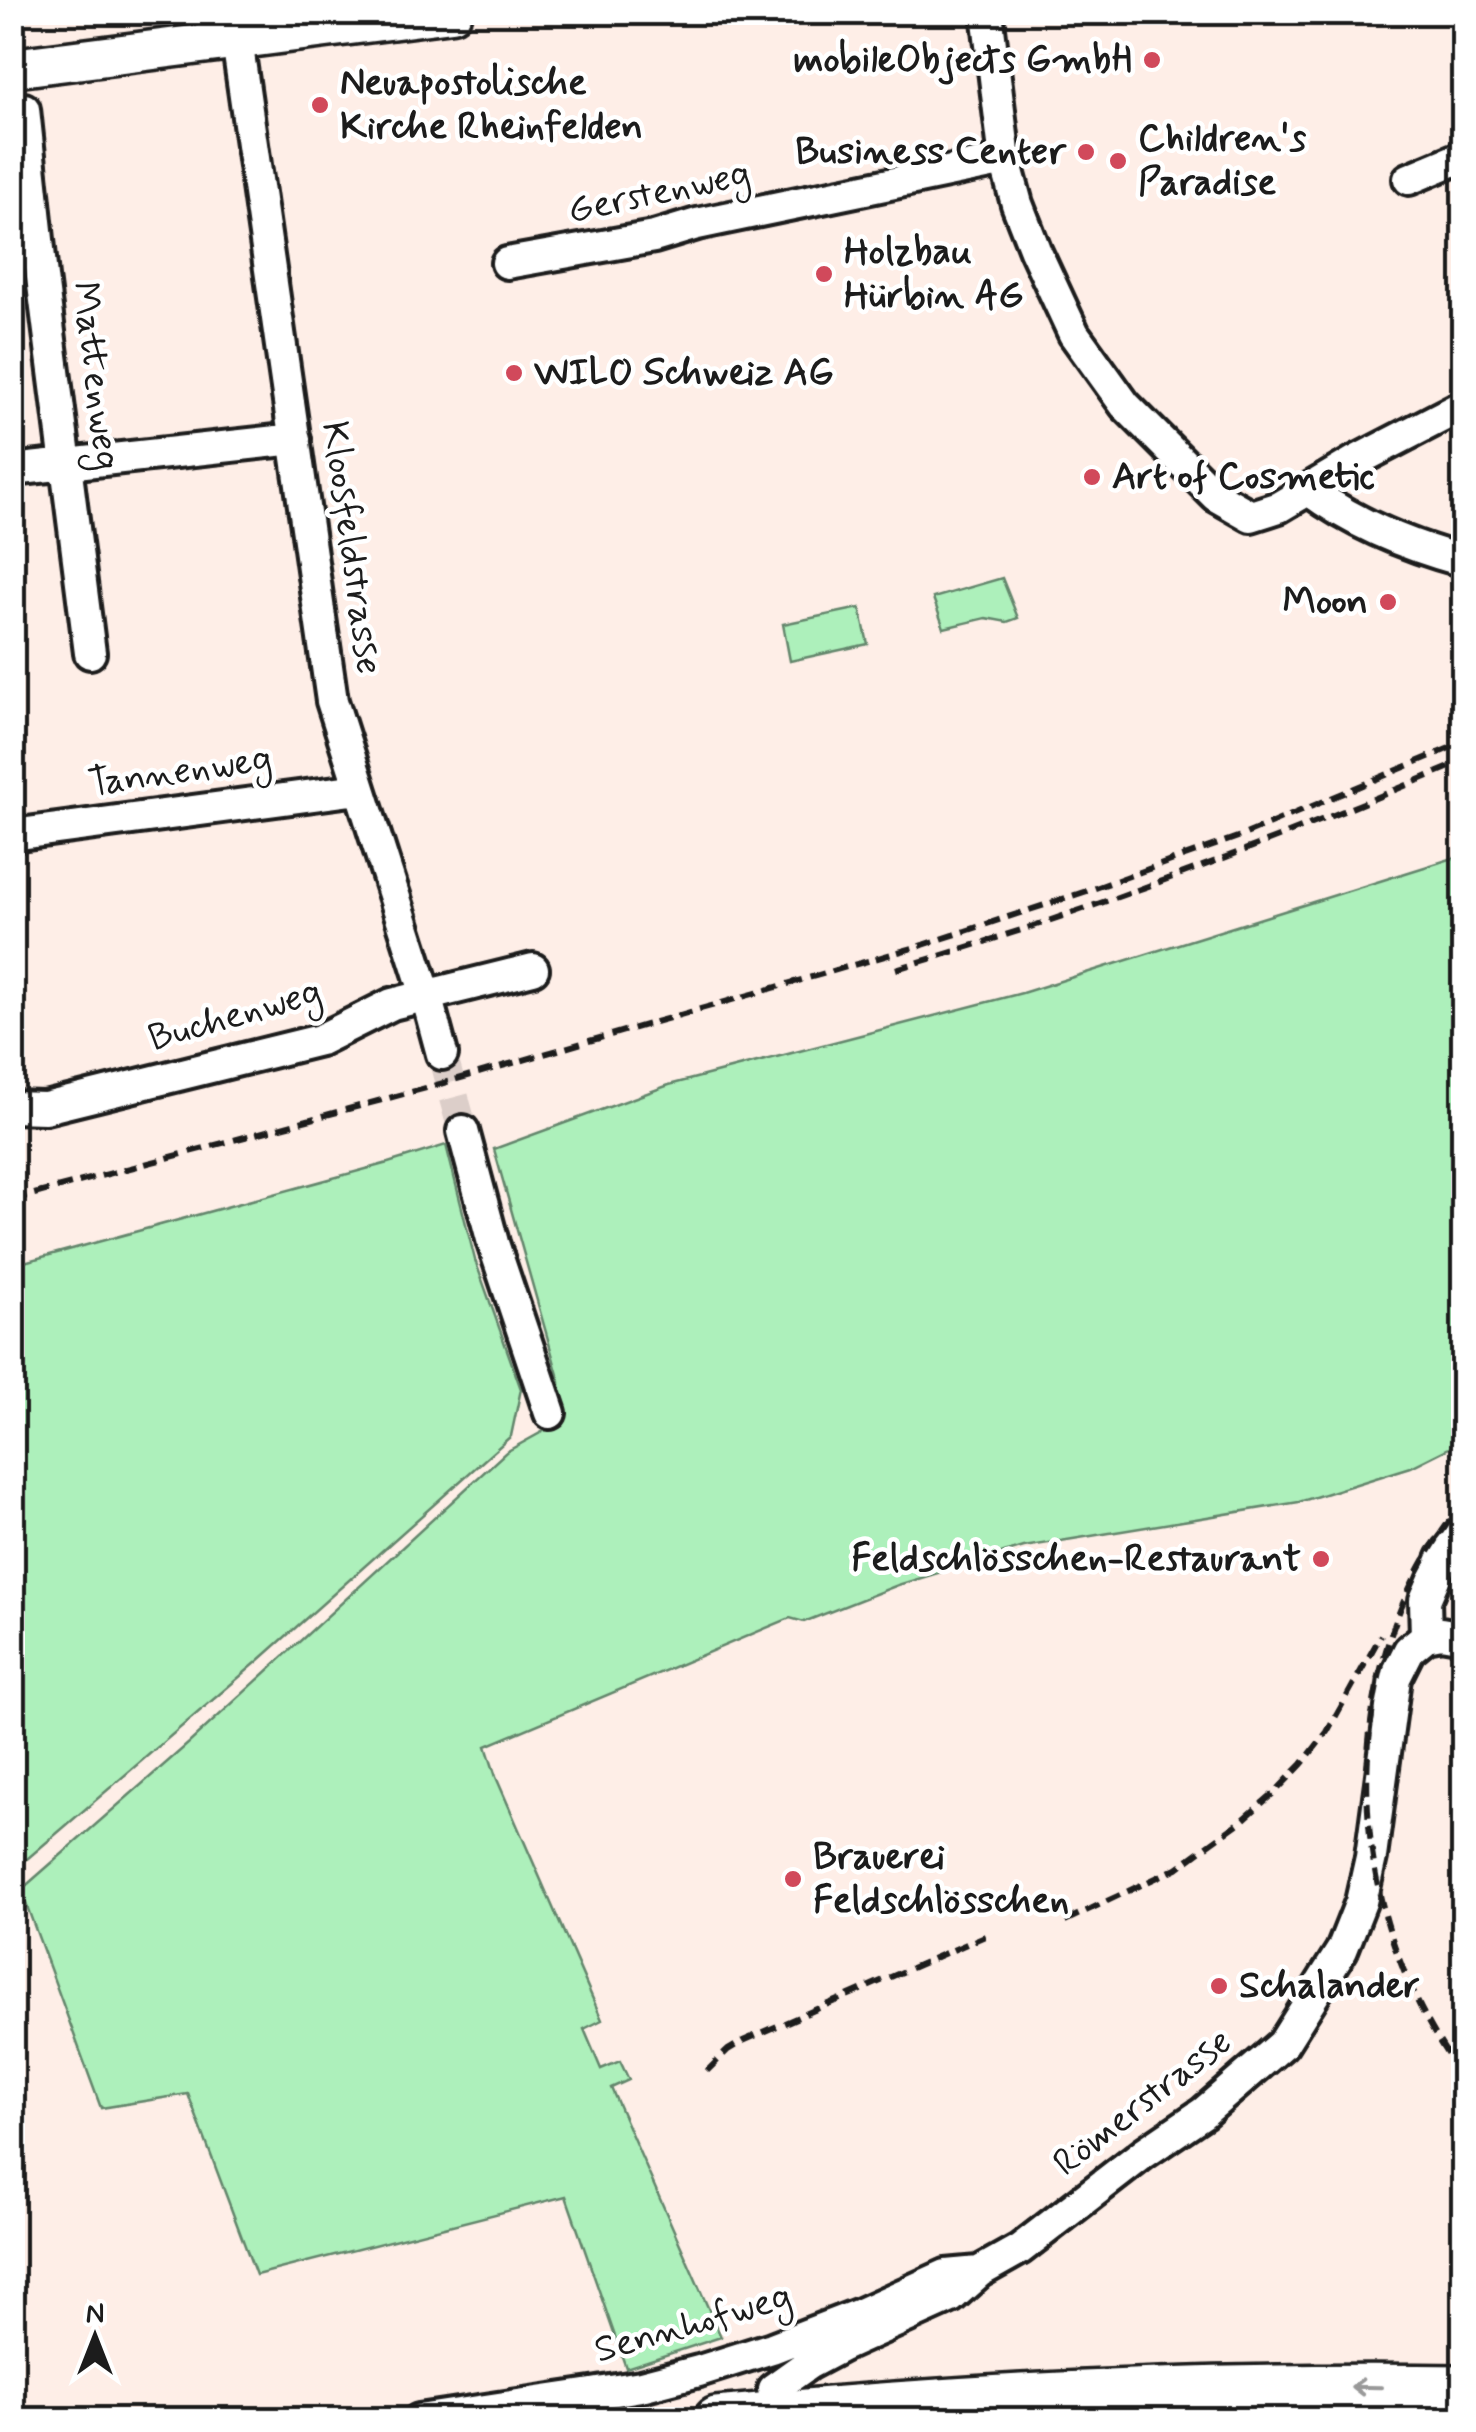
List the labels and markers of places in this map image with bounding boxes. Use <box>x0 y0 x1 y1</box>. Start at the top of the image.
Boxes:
place label: mobileObjects GmbH <box>793 36 1132 85</box>
marker: mobileObjects GmbH <box>1141 49 1163 71</box>
place label: Neuapostolische Kirche Rheinfelden <box>340 59 643 152</box>
marker: Neuapostolische Kirche Rheinfelden <box>309 94 331 116</box>
place label: Children's Paradise <box>1138 115 1306 208</box>
place label: Business Center <box>795 128 1067 177</box>
marker: Business Center <box>1075 141 1097 163</box>
marker: Children's Paradise <box>1107 150 1129 172</box>
place label: Holzbau Hürbin AG <box>844 228 1023 321</box>
marker: Holzbau Hürbin AG <box>813 263 835 285</box>
place label: WILO Schweiz AG <box>534 349 834 398</box>
marker: WILO Schweiz AG <box>503 362 525 384</box>
place label: Art of Cosmetic <box>1112 453 1375 502</box>
marker: Art of Cosmetic <box>1081 466 1103 488</box>
place label: Moon <box>1283 578 1368 627</box>
marker: Moon <box>1377 591 1399 613</box>
place label: Feldschlösschen-Restaurant <box>851 1535 1301 1584</box>
marker: Feldschlösschen-Restaurant <box>1310 1548 1332 1570</box>
place label: Brauerei Feldschlösschen <box>813 1833 1069 1926</box>
marker: Brauerei Feldschlösschen <box>782 1868 804 1890</box>
place label: Schalander <box>1239 1962 1420 2011</box>
marker: Schalander <box>1208 1975 1230 1997</box>

